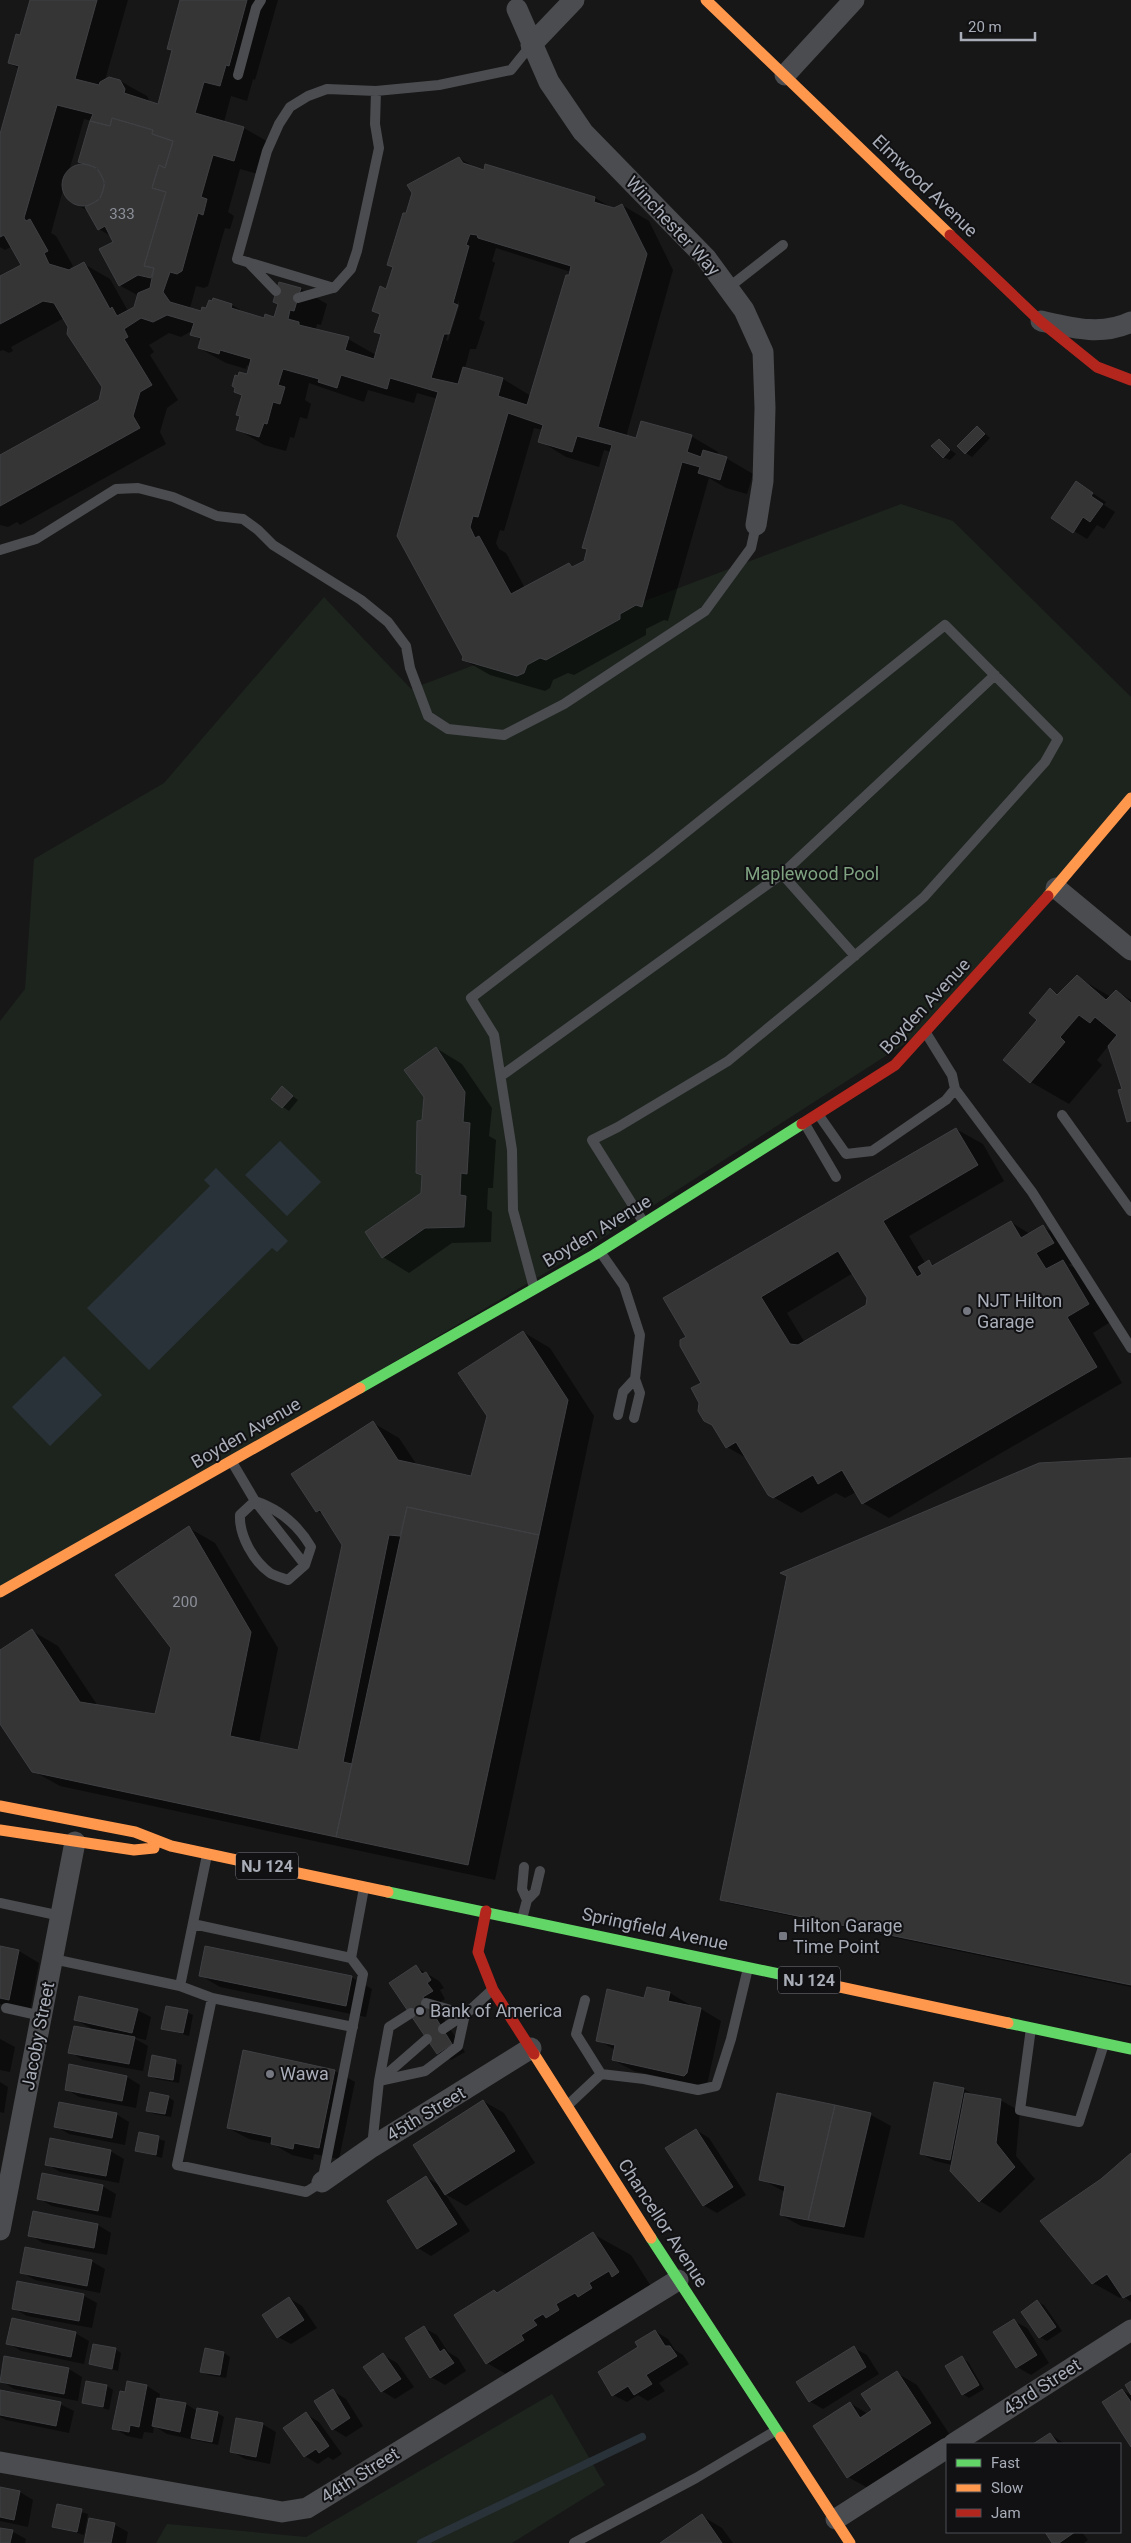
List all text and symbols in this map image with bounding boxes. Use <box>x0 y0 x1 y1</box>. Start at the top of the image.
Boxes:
scale bar <box>961 10 1035 42</box>
text: 20 m <box>968 18 1002 36</box>
street label: Elmwood Avenue <box>868 130 982 241</box>
street label: Winchester Way <box>622 172 725 280</box>
house number: 333 <box>109 205 135 223</box>
park label: Maplewood Pool <box>745 863 879 884</box>
street label: Boyden Avenue <box>875 954 974 1058</box>
street label: Boyden Avenue <box>539 1190 655 1271</box>
place label: NJT Hilton Garage <box>977 1290 1062 1332</box>
marker: NJT Hilton Garage <box>961 1305 973 1317</box>
street label: Boyden Avenue <box>187 1393 304 1472</box>
house number: 200 <box>172 1593 198 1611</box>
road number: NJ 124 <box>236 1852 298 1880</box>
street label: Springfield Avenue <box>580 1903 730 1954</box>
place label: Hilton Garage Time Point <box>793 1915 902 1957</box>
marker: Hilton Garage Time Point <box>777 1930 789 1942</box>
road number: NJ 124 <box>778 1966 840 1994</box>
street label: Jacoby Street <box>17 1980 58 2092</box>
place label: Bank of America <box>430 2000 562 2021</box>
marker: Bank of America <box>414 2005 426 2017</box>
place label: Wawa <box>280 2063 329 2084</box>
marker: Wawa <box>264 2068 276 2080</box>
street label: 45th Street <box>383 2082 469 2145</box>
street label: Chancellor Avenue <box>614 2155 713 2291</box>
street label: 43rd Street <box>999 2354 1085 2419</box>
street label: 44th Street <box>317 2442 403 2507</box>
legend <box>946 2443 1121 2533</box>
text: Fast <box>991 2454 1020 2472</box>
text: Slow <box>991 2479 1023 2497</box>
text: Jam <box>991 2504 1021 2522</box>

